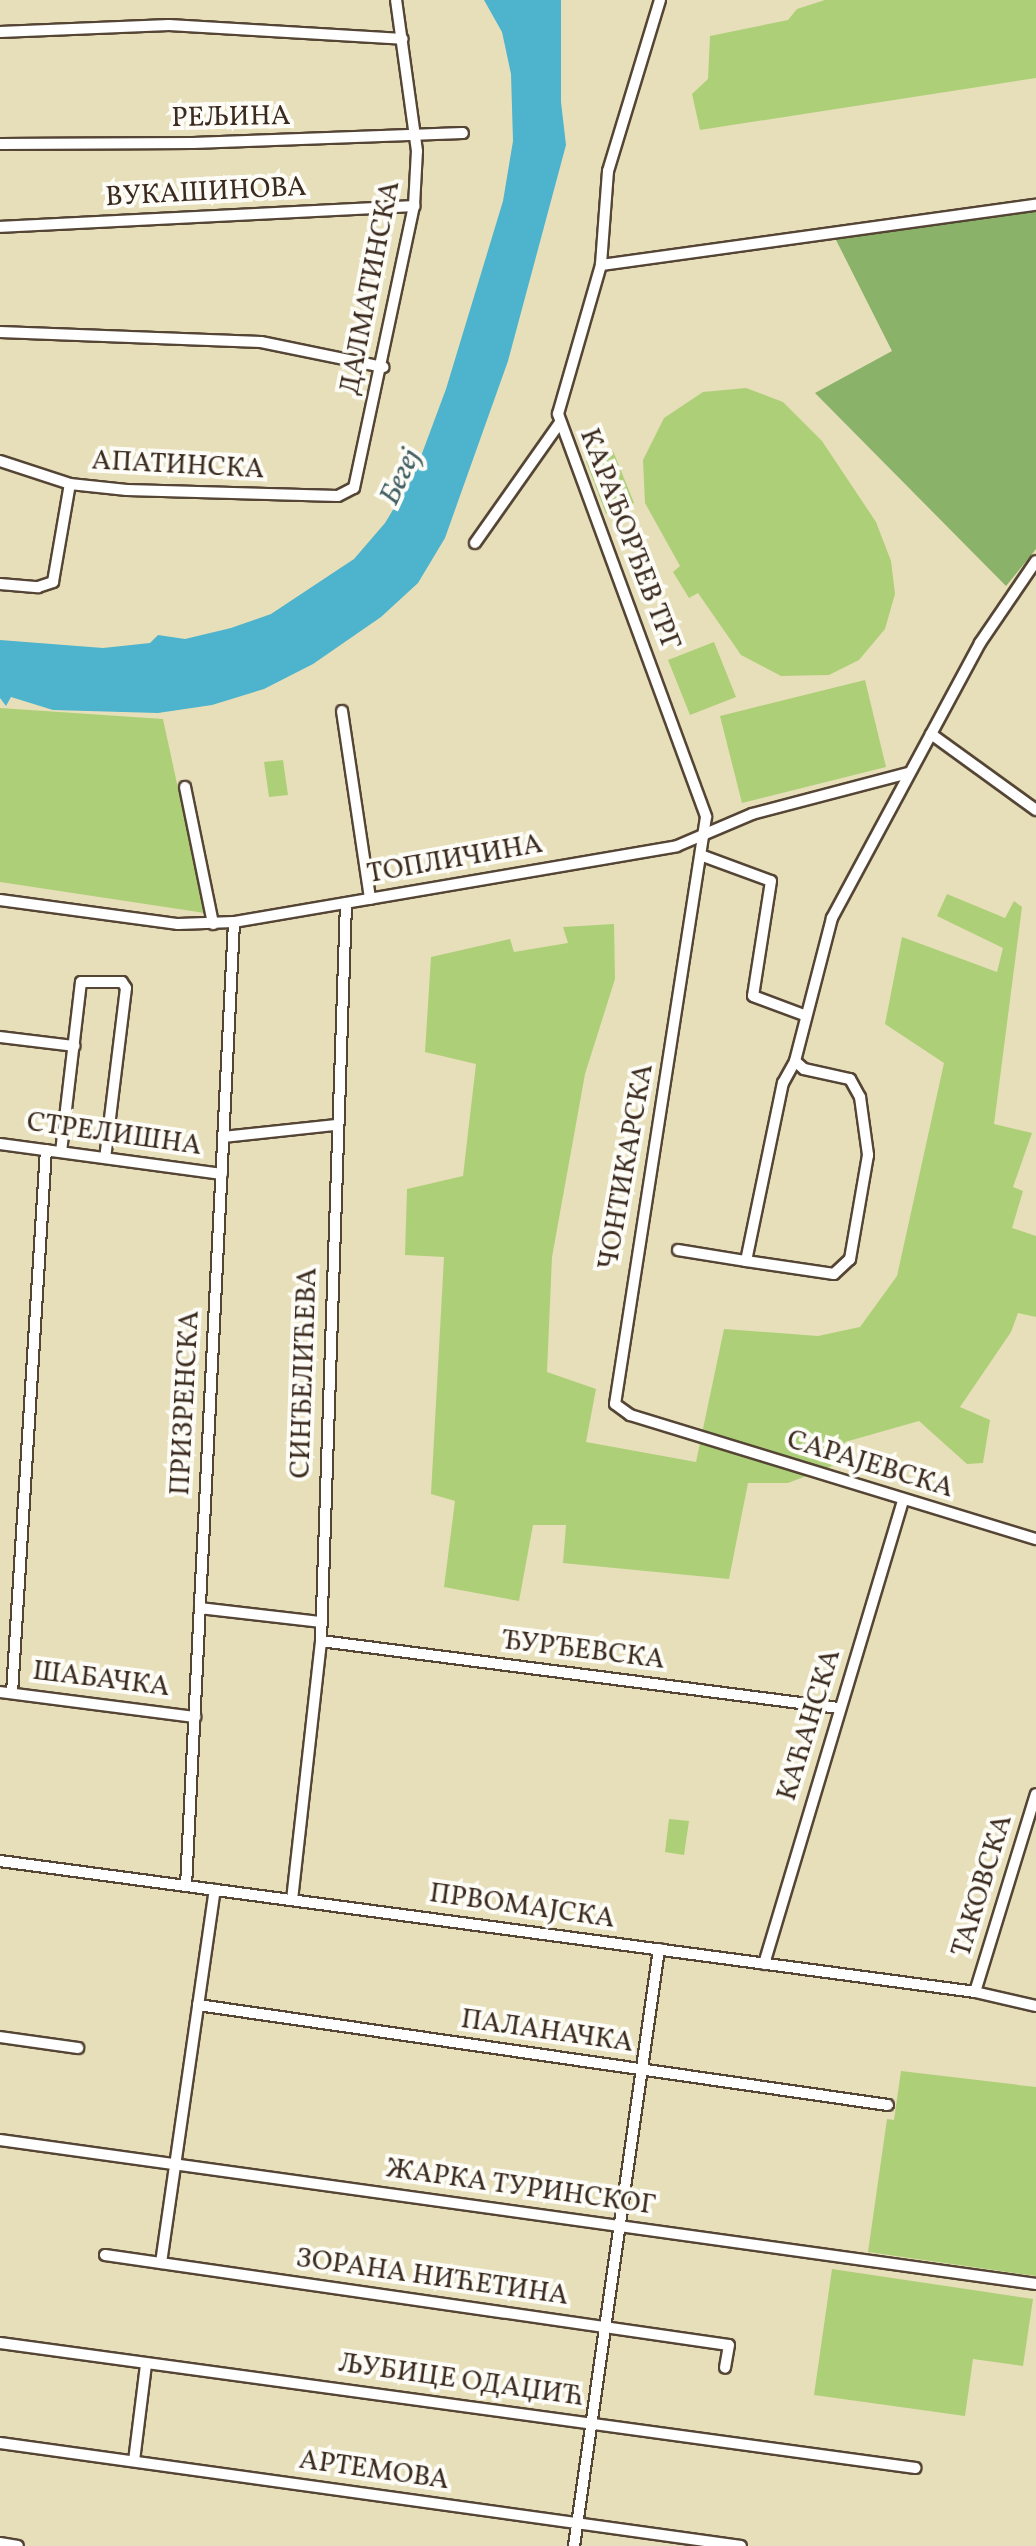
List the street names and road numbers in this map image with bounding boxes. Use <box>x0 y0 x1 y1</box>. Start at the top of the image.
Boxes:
street label: РЕЉИНА <box>171 100 291 136</box>
street label: ВУКАШИНОВА <box>104 171 308 215</box>
street label: ДАЛМАТИНСКА <box>334 178 408 398</box>
street label: КАРАЂОРЂЕВ ТРГ <box>571 424 687 656</box>
street label: АПАТИНСКА <box>91 445 265 487</box>
street label: ТОПЛИЧИНА <box>365 828 545 892</box>
street label: ЧОНТИКАРСКА <box>592 1061 662 1273</box>
street label: СТРЕЛИШНА <box>24 1106 204 1164</box>
street label: СИНЂЕЛИЋЕВА <box>285 1267 325 1479</box>
street label: ПРИЗРЕНСКА <box>164 1310 208 1496</box>
street label: САРАЈЕВСКА <box>783 1424 957 1506</box>
street label: ЂУРЂЕВСКА <box>499 1624 667 1678</box>
street label: КАЋАНСКА <box>771 1645 849 1805</box>
street label: ШАБАЧКА <box>31 1655 171 1705</box>
street label: ТАКОВСКА <box>945 1811 1021 1961</box>
street label: ПРВОМАЈСКА <box>427 1877 617 1937</box>
street label: ПАЛАНАЧКА <box>459 2003 635 2061</box>
street label: ЖАРКА ТУРИНСКОГ <box>383 2152 659 2224</box>
street label: ЗОРАНА НИЋЕТИНА <box>294 2242 570 2314</box>
street label: ЉУБИЦЕ ОДАЏИЋ <box>336 2347 586 2415</box>
street label: АРТЕМОВА <box>297 2444 451 2498</box>

